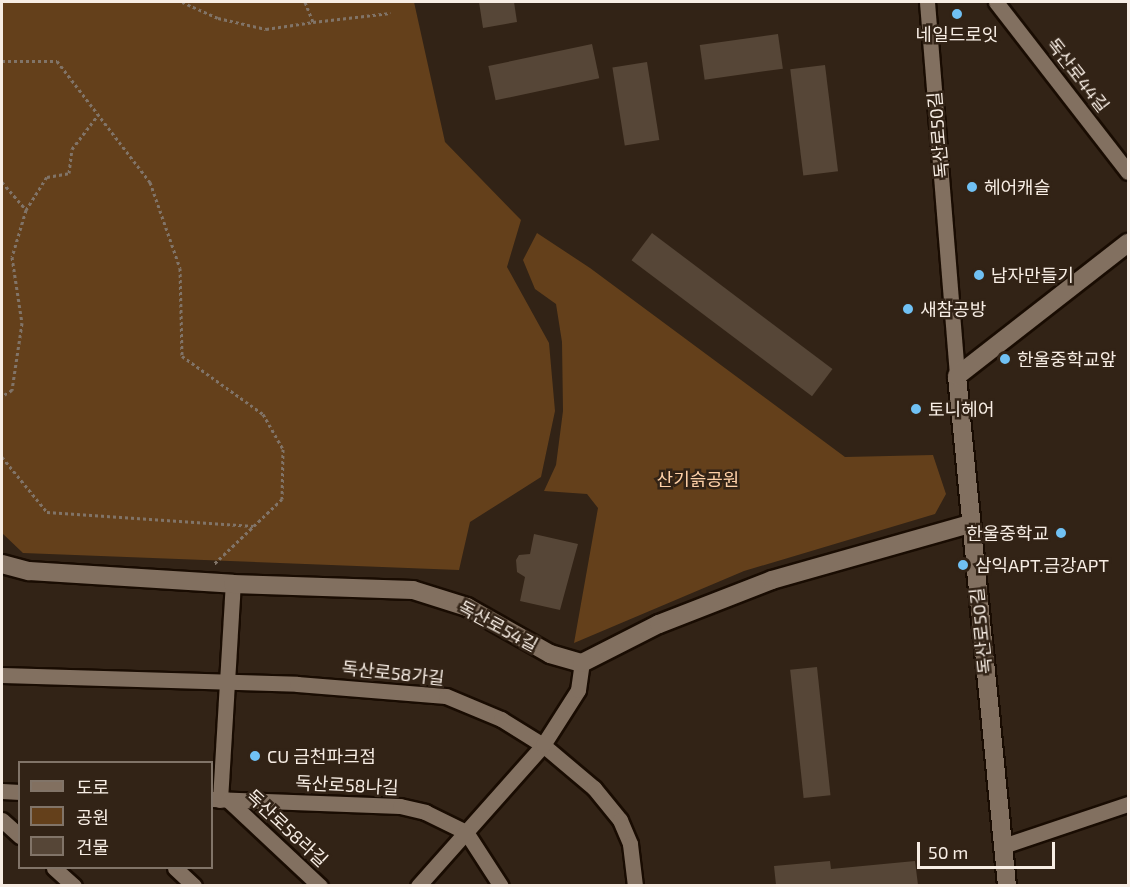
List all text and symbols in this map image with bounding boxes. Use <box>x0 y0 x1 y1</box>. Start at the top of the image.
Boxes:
marker: 네일드로잇 <box>950 7 964 21</box>
place label: 네일드로잇 <box>916 23 998 45</box>
street label: 독산로44길 <box>1042 34 1114 116</box>
street label: 독산로50길 <box>923 91 953 179</box>
place label: 헤어캐슬 <box>984 176 1050 198</box>
marker: 헤어캐슬 <box>965 180 979 194</box>
place label: 남자만들기 <box>991 264 1074 286</box>
marker: 남자만들기 <box>972 268 986 282</box>
place label: 새참공방 <box>920 298 986 320</box>
marker: 새참공방 <box>901 302 915 316</box>
place label: 한울중학교앞 <box>1017 348 1116 370</box>
marker: 한울중학교앞 <box>998 352 1012 366</box>
place label: 토니헤어 <box>928 398 994 420</box>
marker: 토니헤어 <box>909 402 923 416</box>
park label: 산기슭공원 <box>657 468 739 490</box>
place label: 한울중학교 <box>966 522 1049 544</box>
marker: 한울중학교 <box>1054 526 1068 540</box>
place label: 삼익APT.금강APT <box>975 554 1109 576</box>
marker: 삼익APT.금강APT <box>956 558 970 572</box>
street label: 독산로50길 <box>966 587 996 675</box>
street label: 독산로54길 <box>455 596 541 656</box>
street label: 독산로58가길 <box>340 657 446 689</box>
place label: CU 금천파크점 <box>267 745 376 767</box>
marker: CU 금천파크점 <box>248 749 262 763</box>
legend <box>18 761 213 869</box>
street label: 독산로58나길 <box>295 772 399 798</box>
text: 도로 <box>76 776 109 798</box>
street label: 독산로58라길 <box>242 785 332 871</box>
text: 공원 <box>76 806 109 828</box>
scale bar <box>920 830 1058 868</box>
text: 건물 <box>76 836 109 858</box>
text: 50 m <box>928 841 968 863</box>

